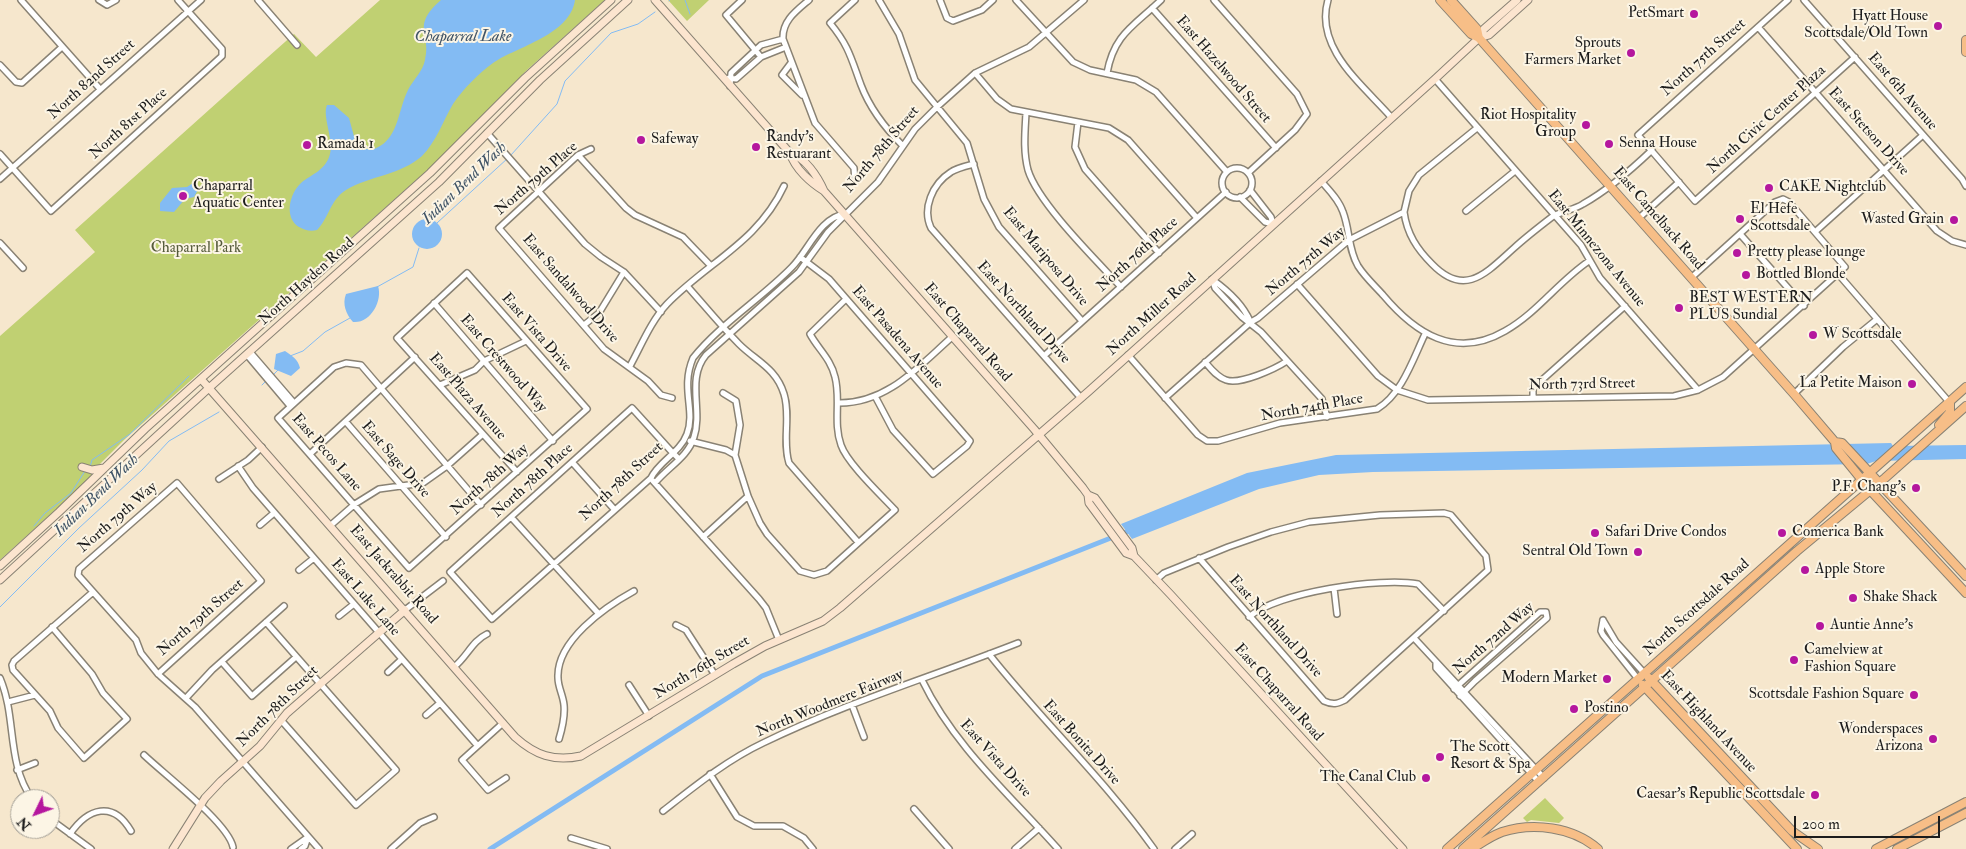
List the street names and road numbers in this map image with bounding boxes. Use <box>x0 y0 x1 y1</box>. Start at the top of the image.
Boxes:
street label: East Hazelwood Street <box>1172 13 1274 127</box>
street label: North 75th Street <box>1658 15 1750 101</box>
street label: North 82nd Street <box>45 36 139 124</box>
street label: East 6th Avenue <box>1863 49 1941 135</box>
street label: North Civic Center Plaza <box>1704 62 1830 178</box>
street label: North 81st Place <box>86 84 172 164</box>
street label: East Stetson Drive <box>1824 84 1912 180</box>
street label: North 78th Street <box>840 103 924 197</box>
street label: North 79th Place <box>492 138 582 220</box>
street label: East Camelback Road <box>1609 164 1707 274</box>
street label: East Minnezona Avenue <box>1543 187 1649 311</box>
street label: East Mariposa Drive <box>998 204 1092 310</box>
street label: North 76th Place <box>1094 214 1182 296</box>
street label: North 75th Way <box>1263 224 1349 300</box>
street label: East Sandalwood Drive <box>518 231 622 347</box>
street label: North Hayden Road <box>255 234 359 330</box>
street label: East Northland Drive <box>972 258 1074 368</box>
street label: North Miller Road <box>1104 270 1200 360</box>
street label: East Chaparral Road <box>919 280 1015 386</box>
street label: East Pasadena Avenue <box>848 283 946 393</box>
street label: East Vista Drive <box>497 290 575 376</box>
street label: East Crestwood Way <box>456 311 550 417</box>
street label: East Plaza Avenue <box>424 350 510 444</box>
street label: North 73rd Street <box>1529 375 1635 395</box>
street label: North 74th Place <box>1260 390 1364 426</box>
street label: East Pecos Lane <box>287 410 365 496</box>
street label: East Sage Drive <box>357 418 433 502</box>
street label: North 78th Street <box>576 439 668 525</box>
street label: North 78th Way <box>448 440 532 520</box>
street label: North 78th Place <box>489 440 577 522</box>
street label: North 79th Way <box>75 479 161 557</box>
street label: East Jackrabbit Road <box>345 522 441 628</box>
street label: East Luke Lane <box>327 556 403 640</box>
street label: North Scottsdale Road <box>1640 556 1754 660</box>
street label: East Northland Drive <box>1224 572 1326 682</box>
street label: North 79th Street <box>154 576 248 660</box>
street label: North 72nd Way <box>1450 599 1538 679</box>
street label: North 76th Street <box>651 632 753 704</box>
street label: East Chaparral Road <box>1230 641 1326 745</box>
street label: North 78th Street <box>234 663 322 751</box>
street label: North Woodmere Fairway <box>754 666 906 742</box>
street label: East Highland Avenue <box>1656 667 1760 777</box>
street label: East Bonita Drive <box>1038 697 1124 789</box>
street label: East Vista Drive <box>955 716 1035 802</box>

